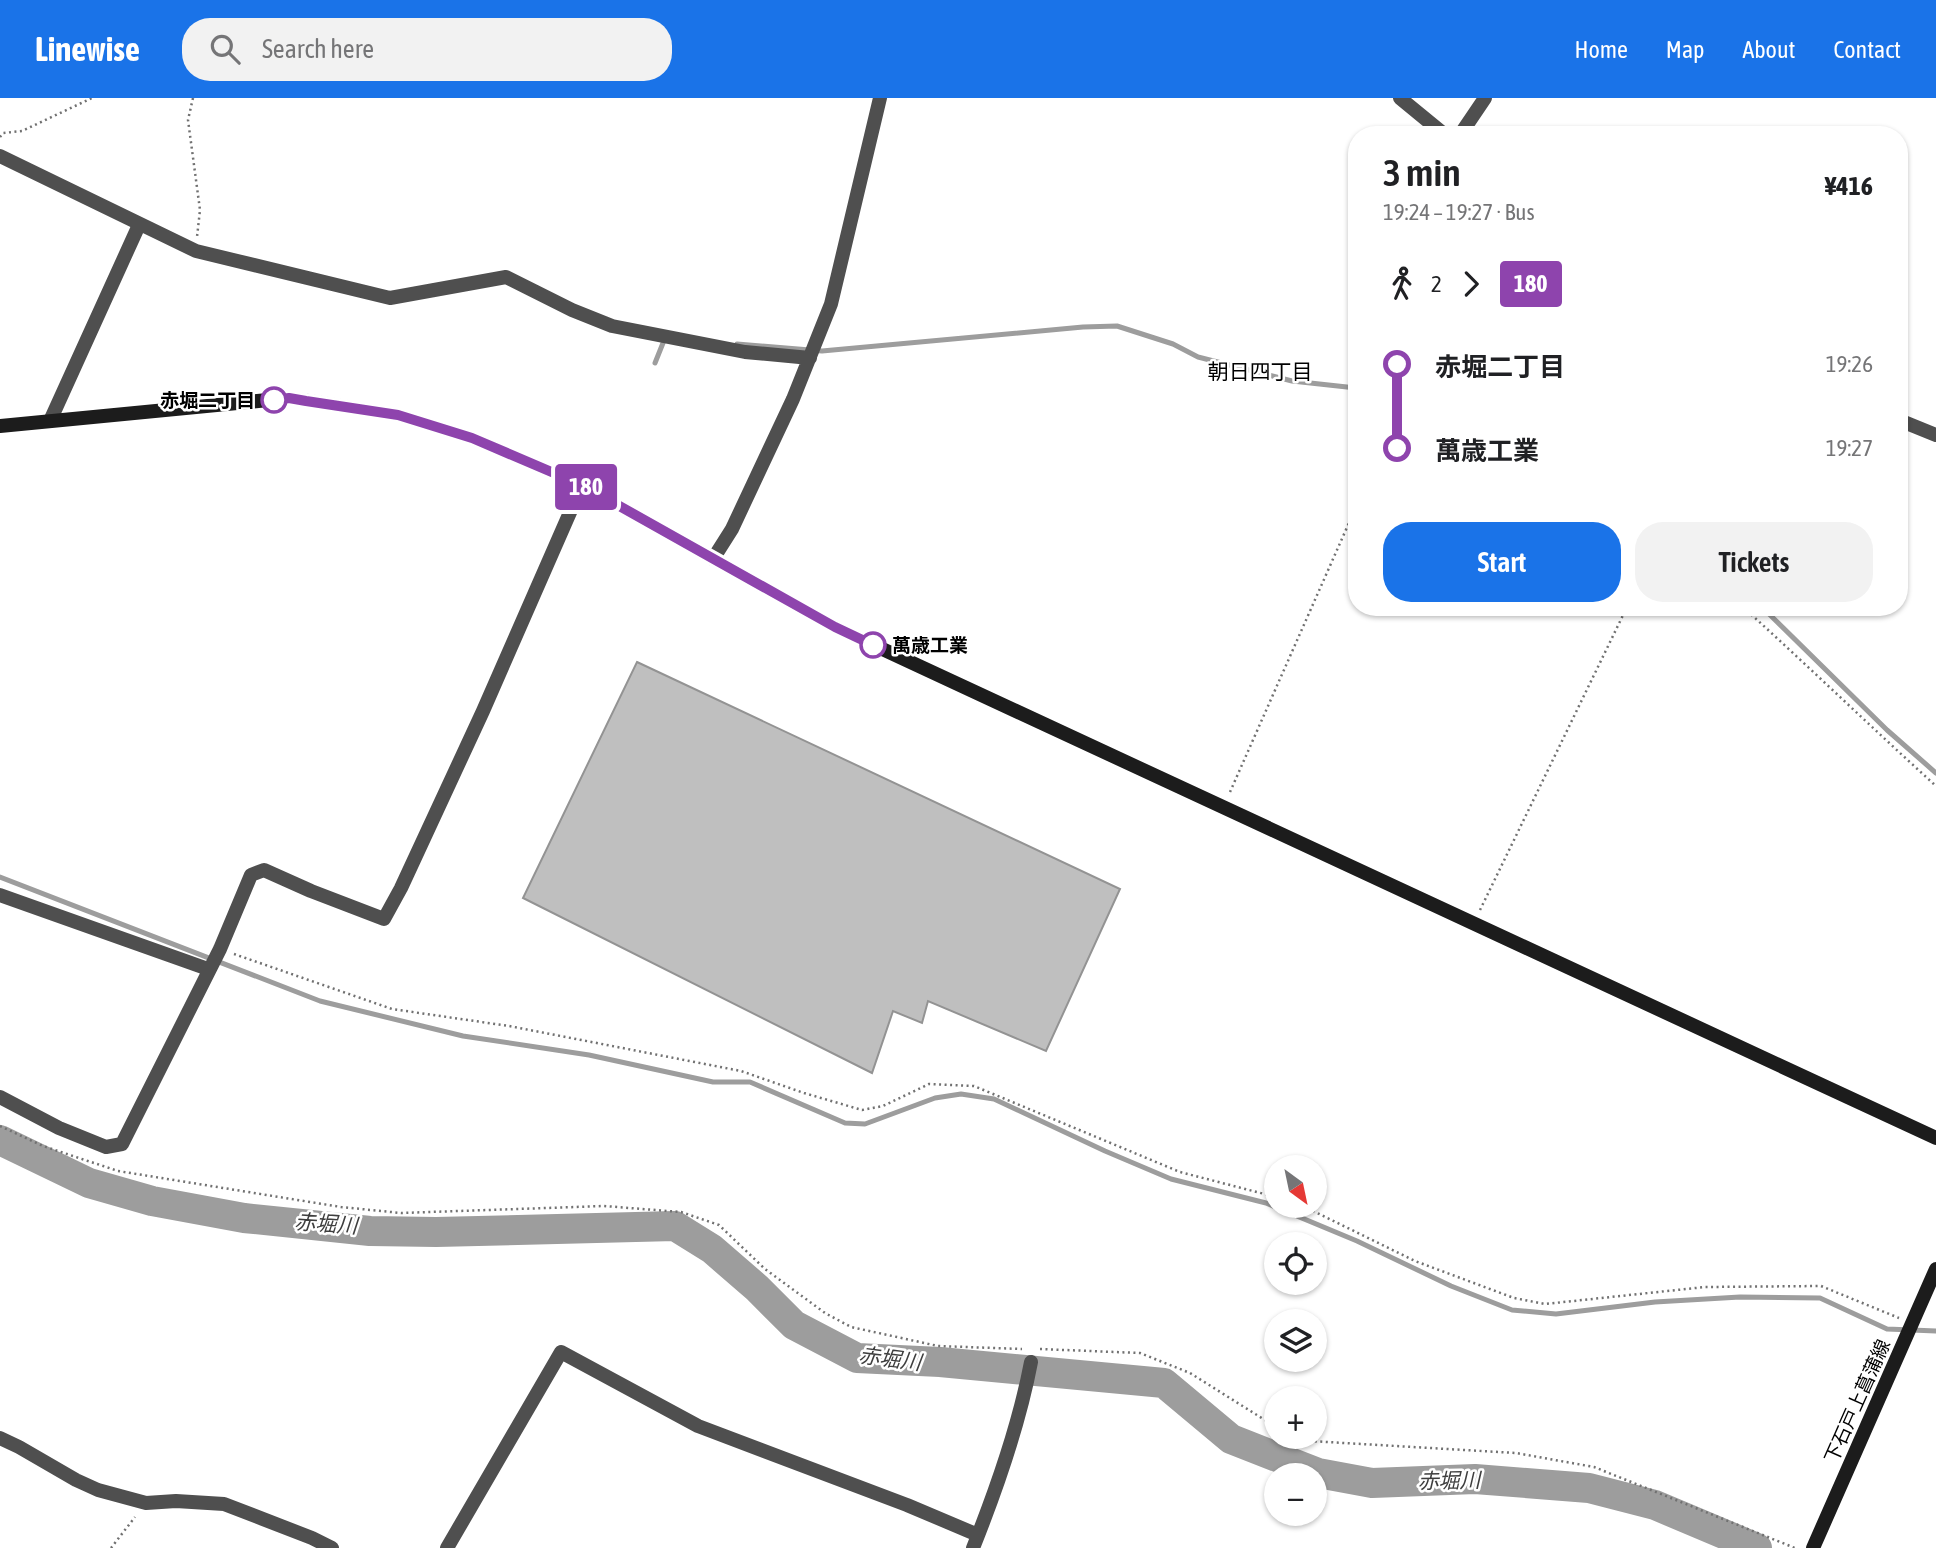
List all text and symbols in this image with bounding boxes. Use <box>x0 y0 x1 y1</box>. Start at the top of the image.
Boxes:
search box <box>182 18 672 81</box>
text: Linewise <box>35 30 140 68</box>
icon: search <box>206 30 244 68</box>
text: Search here <box>262 34 374 64</box>
text: Home <box>1574 36 1628 63</box>
text: Map <box>1666 36 1704 63</box>
text: About <box>1742 36 1795 63</box>
text: Contact <box>1833 36 1901 63</box>
text: 3 min <box>1383 151 1461 194</box>
text: ¥416 <box>1825 171 1873 201</box>
text: 19:24 – 19:27 · Bus <box>1383 199 1535 225</box>
icon: walk <box>1383 265 1421 303</box>
icon: forward <box>1452 265 1490 303</box>
text: 180 <box>1514 270 1548 297</box>
text: 2 <box>1431 271 1442 297</box>
text: 19:26 <box>1826 351 1873 377</box>
text: 赤堀二丁目 <box>1435 352 1565 382</box>
district label: 朝日四丁目 <box>1208 359 1313 383</box>
marker: 赤堀二丁目 <box>261 387 287 413</box>
place label: 赤堀二丁目 <box>160 389 255 411</box>
text: 19:27 <box>1826 435 1873 461</box>
text: 萬歳工業 <box>1435 436 1539 466</box>
line badge: 180 <box>546 464 626 510</box>
text: 180 <box>569 473 603 500</box>
button: Start <box>1383 522 1621 602</box>
button: Tickets <box>1635 522 1873 602</box>
marker: 萬歳工業 <box>860 632 886 658</box>
place label: 萬歳工業 <box>892 634 968 656</box>
north arrow <box>1264 1155 1326 1218</box>
map controls <box>1264 1155 1327 1526</box>
water label: 赤堀川 <box>294 1209 360 1237</box>
button: locate <box>1264 1232 1327 1295</box>
button: layers <box>1264 1309 1327 1372</box>
street label: 下石戸上菖蒲線 <box>1820 1336 1894 1466</box>
water label: 赤堀川 <box>857 1342 925 1374</box>
button: + <box>1264 1386 1327 1449</box>
button: − <box>1264 1463 1327 1526</box>
water label: 赤堀川 <box>1417 1467 1483 1493</box>

